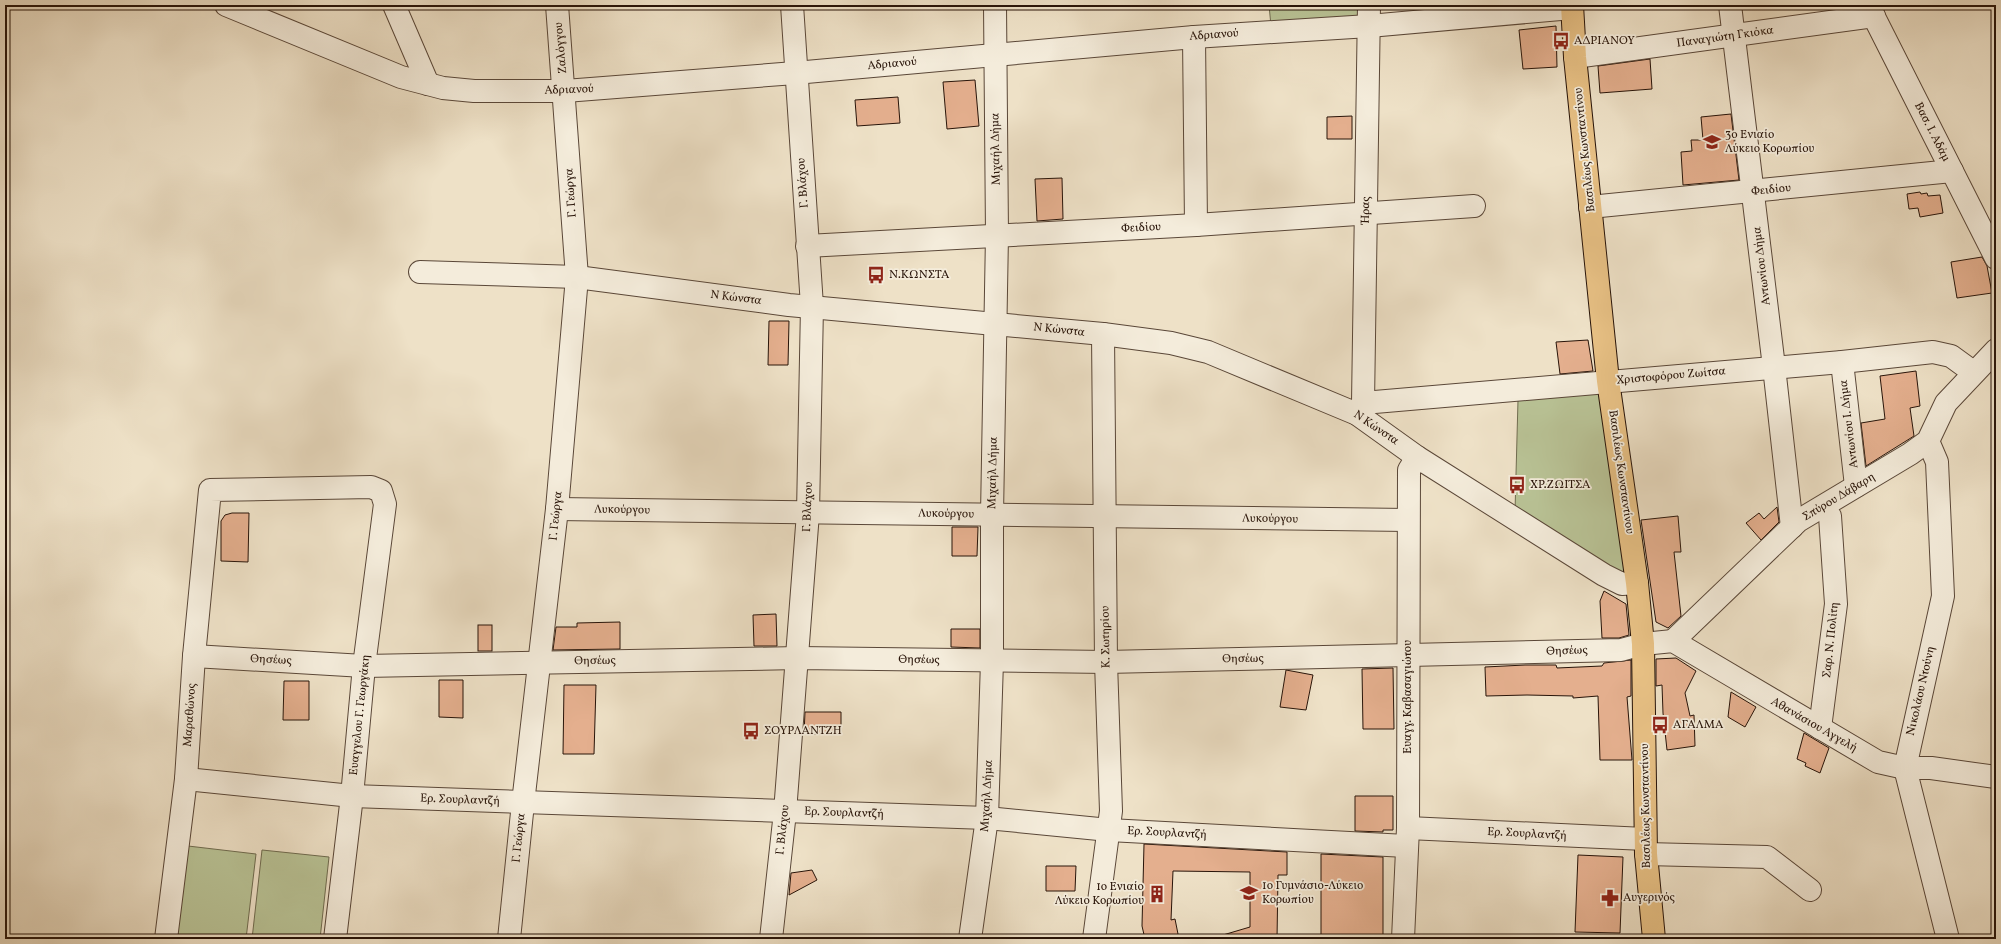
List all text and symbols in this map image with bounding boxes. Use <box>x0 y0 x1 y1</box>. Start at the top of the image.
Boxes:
street label: Ζαλόγγου <box>551 21 571 74</box>
street label: Παναγιώτη Γκιόκα <box>1675 22 1775 52</box>
street label: Αδριανού <box>1189 25 1239 45</box>
bus stop icon: ΑΔΡΙΑΝΟΥ <box>1551 31 1571 51</box>
place label: ΑΔΡΙΑΝΟΥ <box>1574 33 1635 49</box>
street label: Αδριανού <box>867 54 918 74</box>
street label: Αδριανού <box>544 81 594 99</box>
street label: Βασιλέως Κωνσταντίνου <box>1570 87 1599 213</box>
street label: Βασ. Ι. Αδάμ <box>1910 99 1954 165</box>
street label: Μιχαήλ Δήμα <box>987 113 1005 185</box>
place label: 3ο Ενιαίο Λύκειο Κορωπίου <box>1725 127 1815 157</box>
school or university icon: 3ο Ενιαίο Λύκειο Κορωπίου <box>1702 132 1722 152</box>
street label: Γ. Βλάχου <box>793 157 813 209</box>
street label: Γ. Γεώργα <box>561 168 581 218</box>
street label: Φειδίου <box>1750 180 1792 200</box>
street label: Ήρας <box>1358 196 1374 226</box>
street label: Φειδίου <box>1121 219 1162 237</box>
street label: Αντωνίου Δήμα <box>1749 226 1775 306</box>
bus stop icon: Ν.ΚΩΝΣΤΑ <box>866 265 886 285</box>
place label: Ν.ΚΩΝΣΤΑ <box>889 267 950 283</box>
street label: Ν Κώνστα <box>709 287 763 309</box>
street label: Ν Κώνστα <box>1033 319 1085 341</box>
street label: Χριστοφόρου Ζωίτσα <box>1616 363 1726 389</box>
street label: Αντωνίου Ι. Δήμα <box>1836 379 1862 469</box>
street label: Ν Κώνστα <box>1350 407 1402 449</box>
street label: Βασιλέως Κωνσταντίνου <box>1604 409 1638 535</box>
street label: Μιχαήλ Δήμα <box>984 437 1002 509</box>
street label: Σπύρου Δάβαρη <box>1800 469 1878 525</box>
bus stop icon: ΧΡ.ΖΩΙΤΣΑ <box>1507 475 1527 495</box>
place label: ΧΡ.ΖΩΙΤΣΑ <box>1530 477 1591 493</box>
street label: Γ. Βλάχου <box>799 481 817 532</box>
street label: Γ. Γεώργα <box>545 490 567 542</box>
street label: Λυκούργου <box>594 502 650 518</box>
street label: Λυκούργου <box>918 506 974 522</box>
street label: Λυκούργου <box>1242 511 1298 527</box>
street label: Σαρ. Ν. Πολίτη <box>1819 601 1843 679</box>
street label: Κ. Σωτηρίου <box>1097 605 1115 668</box>
street label: Ευαγγ. Καβασαγιώτου <box>1400 640 1416 754</box>
street label: Θησέως <box>1546 642 1588 660</box>
street label: Νικολάου Ντούνη <box>1903 645 1939 737</box>
street label: Θησέως <box>250 651 292 669</box>
street label: Θησέως <box>1222 651 1264 667</box>
street label: Θησέως <box>898 652 940 668</box>
street label: Θησέως <box>574 653 616 669</box>
street label: Ευαγγελου Γ. Γεωργάκη <box>346 654 374 776</box>
street label: Μαραθώνος <box>180 683 200 747</box>
street label: Αθανάσιου Αγγελή <box>1768 694 1860 756</box>
bus stop icon: ΑΓΑΛΜΑ <box>1650 715 1670 735</box>
place label: ΑΓΑΛΜΑ <box>1673 717 1724 733</box>
bus stop icon: ΣΟΥΡΛΑΝΤΖΗ <box>741 721 761 741</box>
place label: ΣΟΥΡΛΑΝΤΖΗ <box>764 723 842 739</box>
street label: Βασιλέως Κωνσταντίνου <box>1637 743 1655 869</box>
street label: Μιχαήλ Δήμα <box>977 759 997 833</box>
street label: Ερ. Σουρλαντζή <box>420 791 500 809</box>
street label: Γ. Βλάχου <box>772 804 794 856</box>
street label: Ερ. Σουρλαντζή <box>804 804 884 822</box>
street label: Γ. Γεώργα <box>508 812 530 864</box>
street label: Ερ. Σουρλαντζή <box>1127 823 1207 843</box>
street label: Ερ. Σουρλαντζή <box>1487 824 1567 844</box>
place label: 1ο Γυμνάσιο-Λύκειο Κορωπίου <box>1262 878 1363 908</box>
place label: 1ο Ενιαίο Λύκειο Κορωπίου <box>1055 879 1144 909</box>
school or university icon: 1ο Γυμνάσιο-Λύκειο Κορωπίου <box>1239 883 1259 903</box>
building icon: 1ο Ενιαίο Λύκειο Κορωπίου <box>1147 884 1167 904</box>
pharmacy icon: Αυγερινός <box>1600 888 1620 908</box>
place label: Αυγερινός <box>1623 890 1675 906</box>

